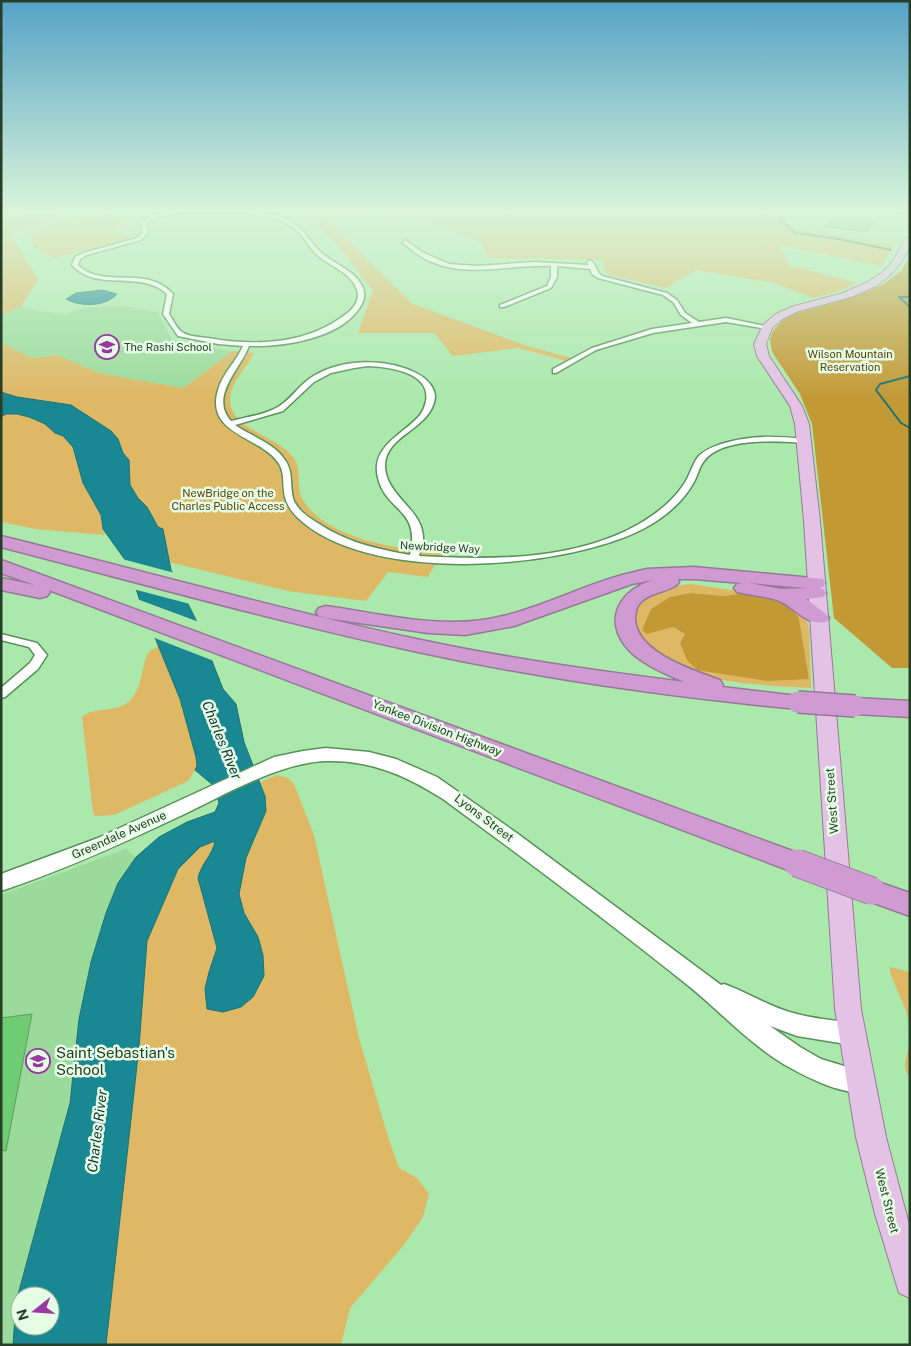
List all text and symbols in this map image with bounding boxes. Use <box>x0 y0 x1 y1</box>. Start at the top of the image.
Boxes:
school or university icon: The Rashi School <box>94 334 120 360</box>
place label: The Rashi School <box>124 341 212 353</box>
park label: Wilson Mountain Reservation <box>807 348 893 373</box>
park label: NewBridge on the Charles Public Access <box>171 487 285 512</box>
street label: Newbridge Way <box>400 539 480 555</box>
street label: Yankee Division Highway <box>370 697 504 759</box>
water label: Charles River <box>199 698 245 782</box>
street label: West Street <box>823 767 841 835</box>
street label: Lyons Street <box>452 791 517 845</box>
street label: Greendale Avenue <box>70 808 169 862</box>
place label: Saint Sebastian's School <box>56 1044 175 1078</box>
school or university icon: Saint Sebastian's School <box>25 1048 51 1074</box>
water label: Charles River <box>84 1088 110 1173</box>
street label: West Street <box>872 1167 902 1235</box>
north arrow <box>10 1286 60 1336</box>
text: N <box>13 1307 32 1322</box>

